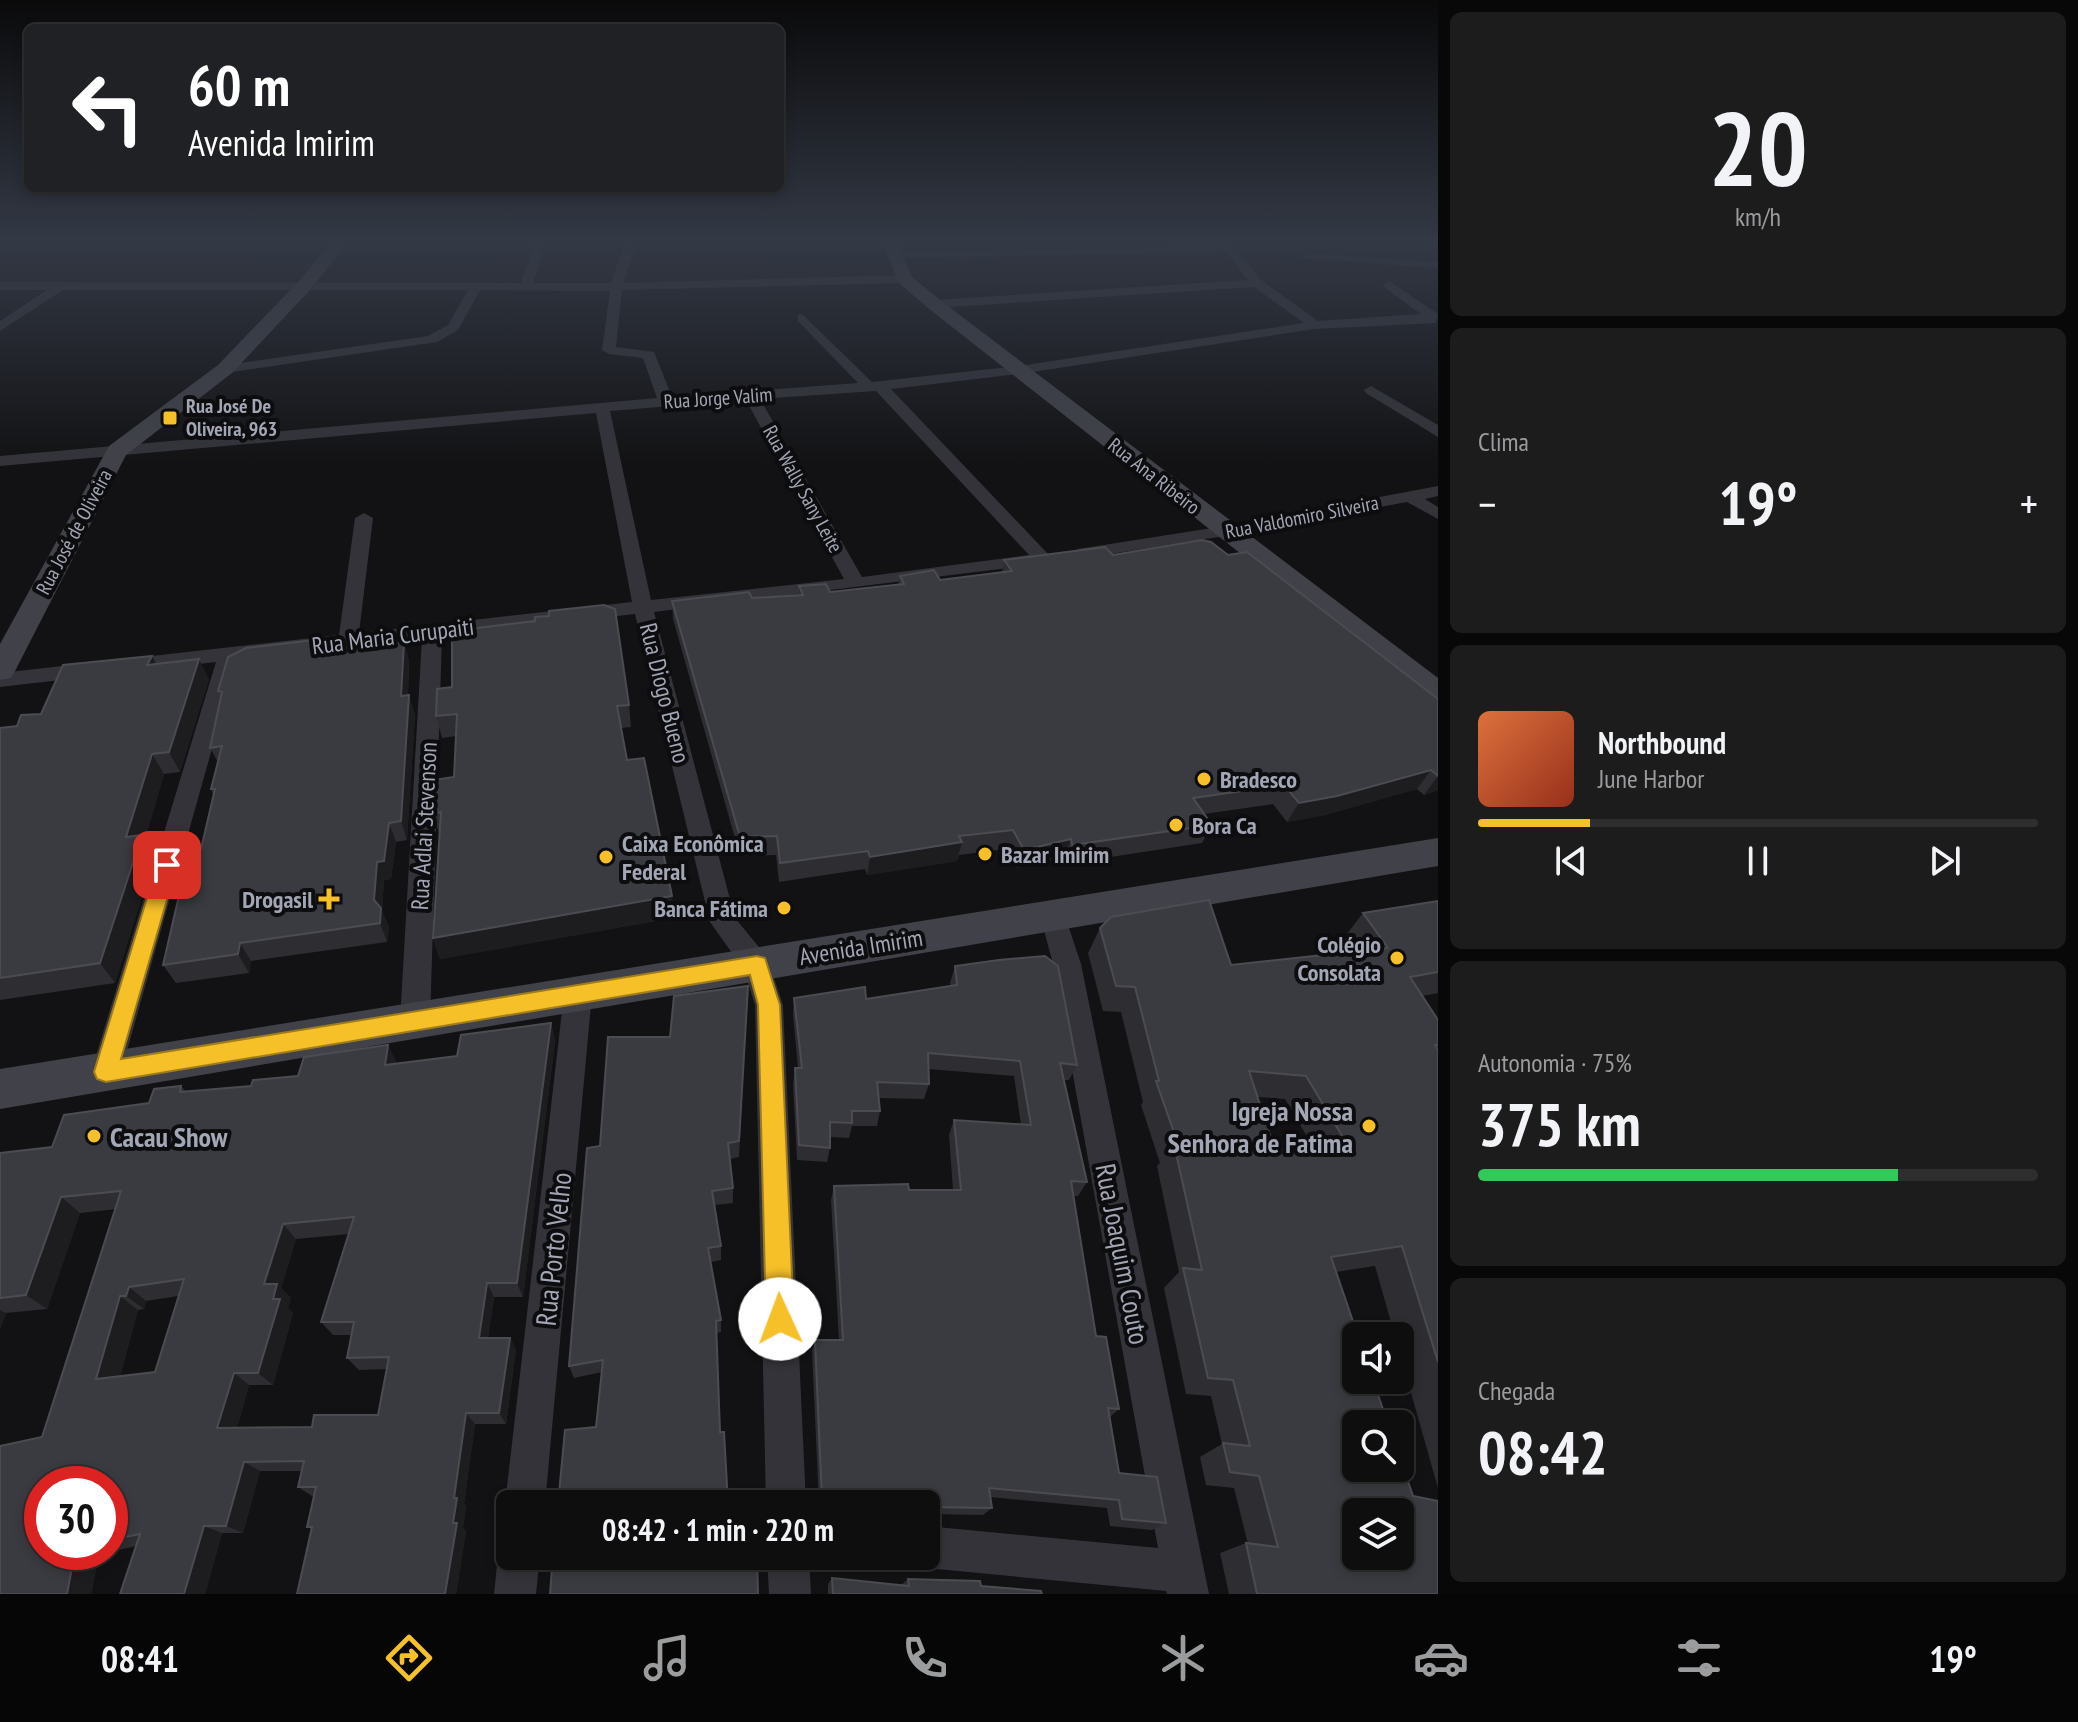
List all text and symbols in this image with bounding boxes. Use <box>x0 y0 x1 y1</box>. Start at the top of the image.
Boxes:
text: 60 m <box>188 49 290 121</box>
icon: left <box>56 56 160 160</box>
text: 20 <box>1708 80 1808 215</box>
text: Avenida Imirim <box>188 119 375 166</box>
text: km/h <box>1735 200 1781 233</box>
street label: Rua Jorge Valim <box>663 381 773 415</box>
place label: Rua José De Oliveira, 963 <box>186 393 277 442</box>
marker: Rua José De Oliveira, 963 <box>161 409 179 427</box>
street label: Rua Wally Sany Leite <box>757 421 849 557</box>
text: Clima <box>1478 425 1529 458</box>
street label: Rua Ana Ribeiro <box>1103 432 1205 520</box>
text: 19° <box>1718 464 1798 542</box>
street label: Rua José de Oliveira <box>30 465 118 599</box>
text: − <box>1478 475 1496 532</box>
text: + <box>2020 475 2038 532</box>
street label: Rua Valdomiro Silveira <box>1223 489 1381 545</box>
street label: Rua Maria Curupaiti <box>310 611 476 661</box>
street label: Rua Diogo Bueno <box>633 620 697 766</box>
text: Northbound <box>1598 723 1726 762</box>
street label: Rua Adlai Stevenson <box>404 741 444 911</box>
text: June Harbor <box>1598 762 1704 795</box>
place label: Bradesco <box>1220 764 1297 795</box>
marker: Bradesco <box>1195 770 1213 788</box>
place label: Bora Ca <box>1192 810 1257 841</box>
marker: Bora Ca <box>1167 816 1185 834</box>
place label: Caixa Econômica Federal <box>622 828 764 887</box>
pin <box>133 831 201 899</box>
place label: Bazar Imirim <box>1001 839 1109 870</box>
icon: previous <box>1549 839 1593 883</box>
icon: pause <box>1736 839 1780 883</box>
icon: next <box>1923 839 1967 883</box>
icon: arrive <box>145 843 189 887</box>
marker: Bazar Imirim <box>976 845 994 863</box>
marker: Caixa Econômica Federal <box>597 848 615 866</box>
place label: Drogasil <box>242 884 313 915</box>
marker: Drogasil <box>320 890 338 908</box>
place label: Banca Fátima <box>654 893 768 924</box>
marker: Banca Fátima <box>775 899 793 917</box>
street label: Avenida Imirim <box>797 922 925 972</box>
place label: Colégio Consolata <box>1298 929 1381 988</box>
marker: Colégio Consolata <box>1388 949 1406 967</box>
text: Autonomia · 75% <box>1478 1046 1632 1079</box>
text: 375 km <box>1478 1085 1641 1163</box>
place label: Igreja Nossa Senhora de Fatima <box>1168 1092 1353 1161</box>
marker: Igreja Nossa Senhora de Fatima <box>1360 1117 1378 1135</box>
place label: Cacau Show <box>110 1118 228 1155</box>
marker: Cacau Show <box>85 1127 103 1145</box>
street label: Rua Joaquim Couto <box>1087 1161 1159 1347</box>
street label: Rua Porto Velho <box>527 1171 579 1327</box>
position arrow <box>738 1277 822 1361</box>
map controls <box>1342 1322 1414 1570</box>
button: sound <box>1342 1322 1414 1394</box>
text: Chegada <box>1478 1374 1555 1407</box>
button: search <box>1342 1410 1414 1482</box>
text: 08:42 <box>1478 1413 1608 1491</box>
speed limit sign: 30 <box>24 1466 128 1570</box>
button: layers <box>1342 1498 1414 1570</box>
text: 08:42 · 1 min · 220 m <box>602 1510 834 1549</box>
icon: directions <box>381 1630 437 1686</box>
icon: music <box>639 1630 695 1686</box>
icon: phone <box>897 1630 953 1686</box>
icon: climate <box>1155 1630 1211 1686</box>
icon: car <box>1413 1630 1469 1686</box>
icon: filters <box>1671 1630 1727 1686</box>
text: 08:41 <box>101 1635 179 1682</box>
text: 19° <box>1929 1635 1977 1682</box>

